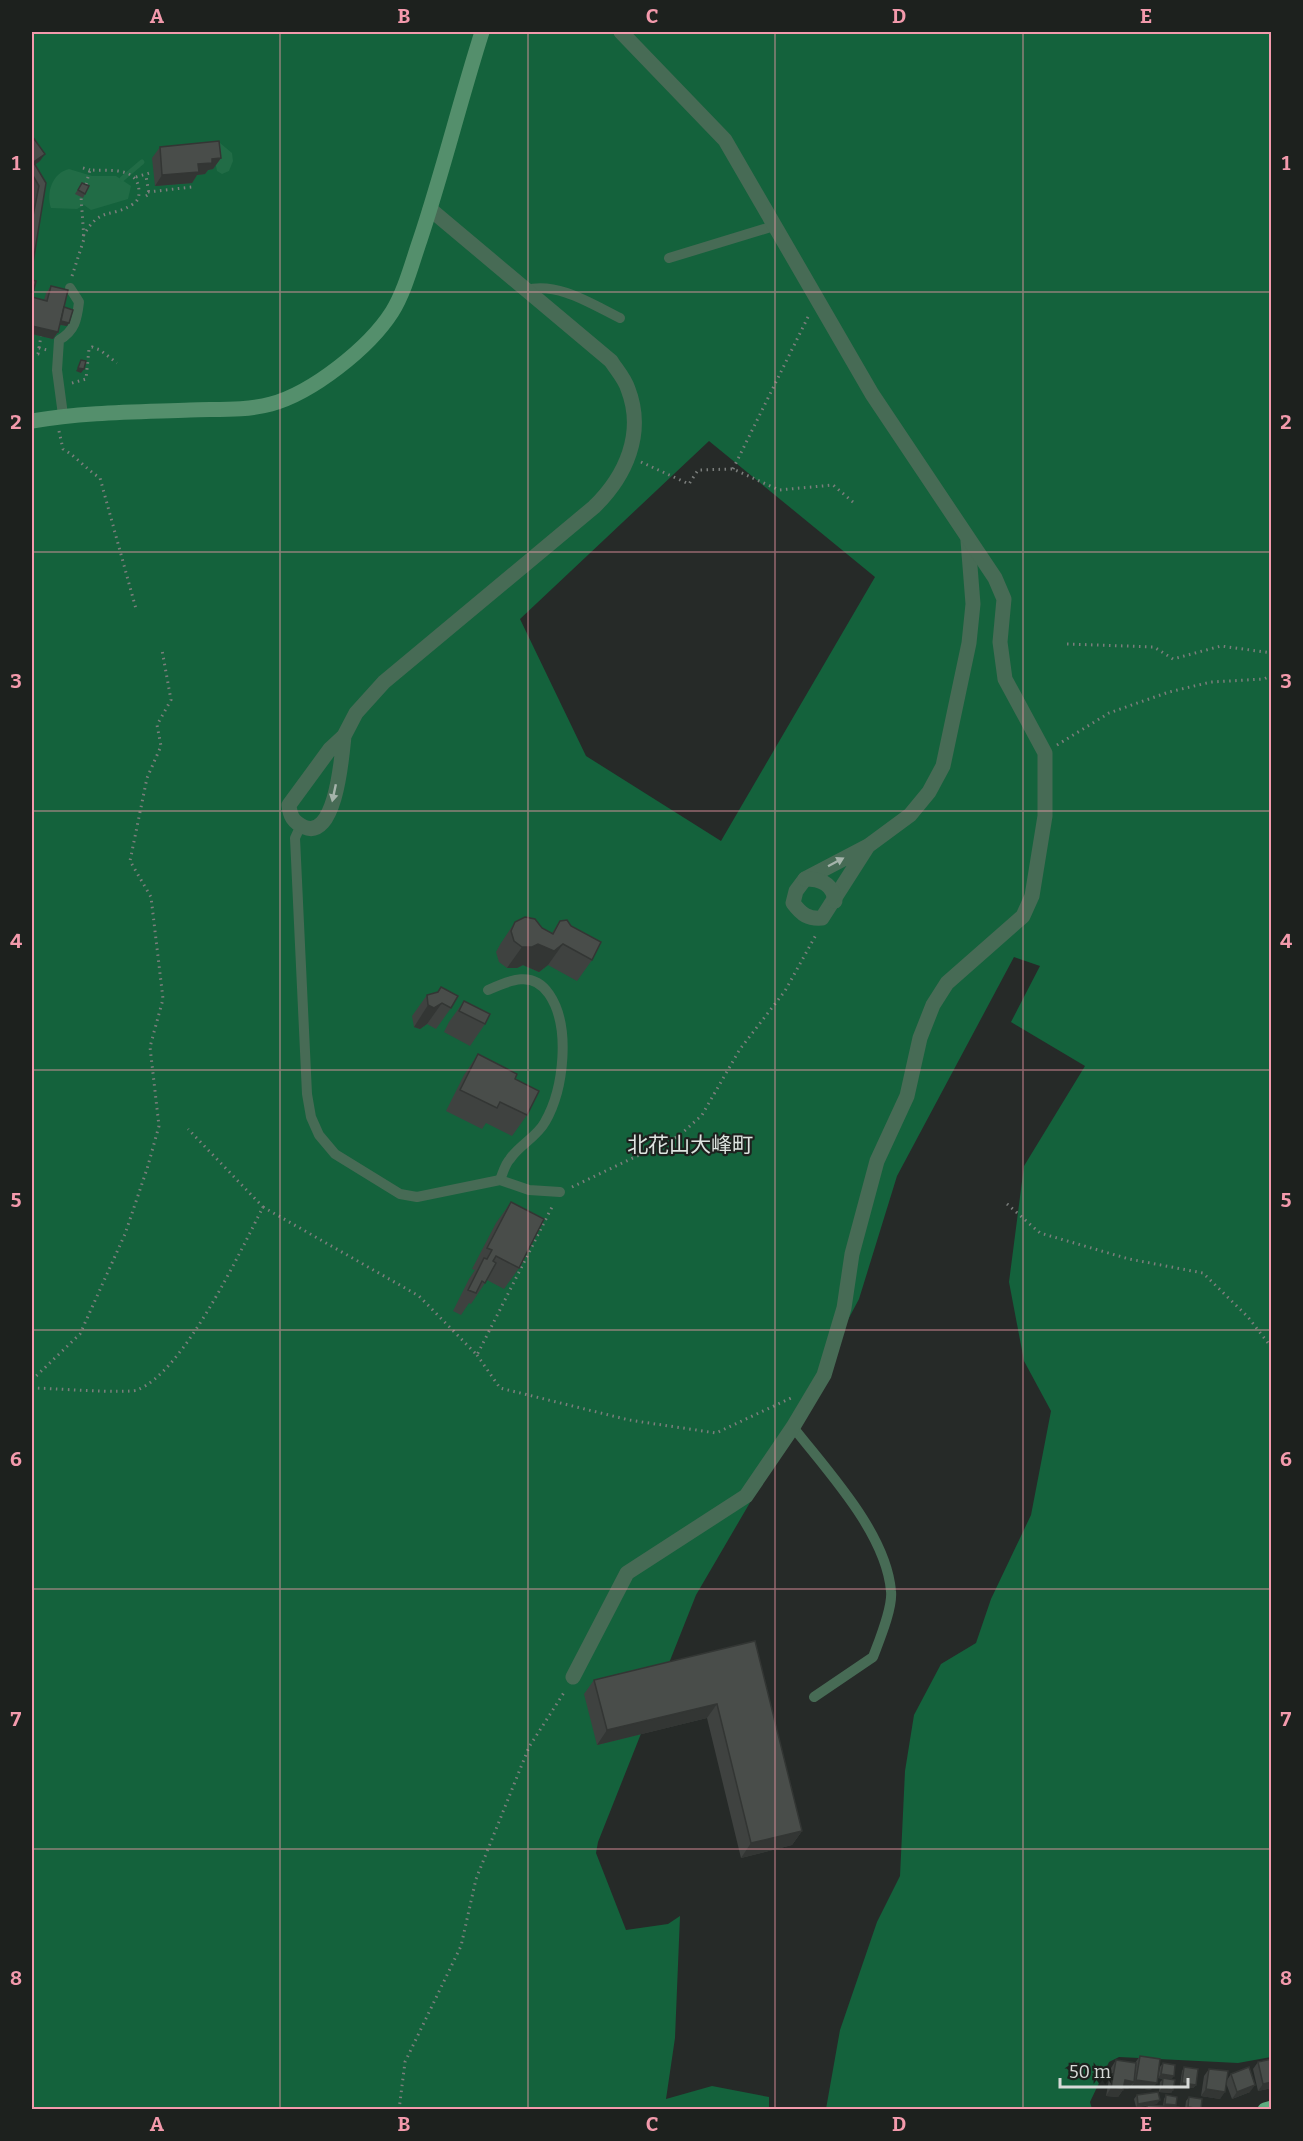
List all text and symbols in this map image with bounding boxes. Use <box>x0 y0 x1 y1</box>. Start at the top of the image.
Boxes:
text: A <box>150 4 165 28</box>
text: B <box>398 4 411 28</box>
text: C <box>646 4 658 28</box>
text: D <box>892 4 906 28</box>
text: E <box>1140 4 1152 28</box>
text: 1 <box>12 151 21 175</box>
text: 1 <box>1282 151 1291 175</box>
text: 2 <box>10 410 22 434</box>
text: 2 <box>1280 410 1292 434</box>
text: 3 <box>10 669 22 693</box>
text: 3 <box>1280 669 1292 693</box>
one-way arrow <box>329 784 339 802</box>
one-way arrow <box>828 858 845 867</box>
text: 4 <box>10 929 22 953</box>
text: 4 <box>1280 929 1292 953</box>
district label: 北花山大峰町 <box>627 1132 753 1158</box>
text: 5 <box>11 1188 22 1212</box>
text: 5 <box>1281 1188 1292 1212</box>
text: 6 <box>10 1447 22 1471</box>
text: 6 <box>1280 1447 1292 1471</box>
text: 7 <box>11 1707 22 1731</box>
text: 7 <box>1281 1707 1292 1731</box>
text: 8 <box>10 1966 22 1990</box>
text: 8 <box>1280 1966 1292 1990</box>
scale bar <box>1060 2051 1188 2089</box>
text: 50 m <box>1069 2061 1111 2083</box>
text: A <box>150 2112 165 2136</box>
text: B <box>398 2112 411 2136</box>
text: C <box>646 2112 658 2136</box>
text: D <box>892 2112 906 2136</box>
text: E <box>1140 2112 1152 2136</box>

